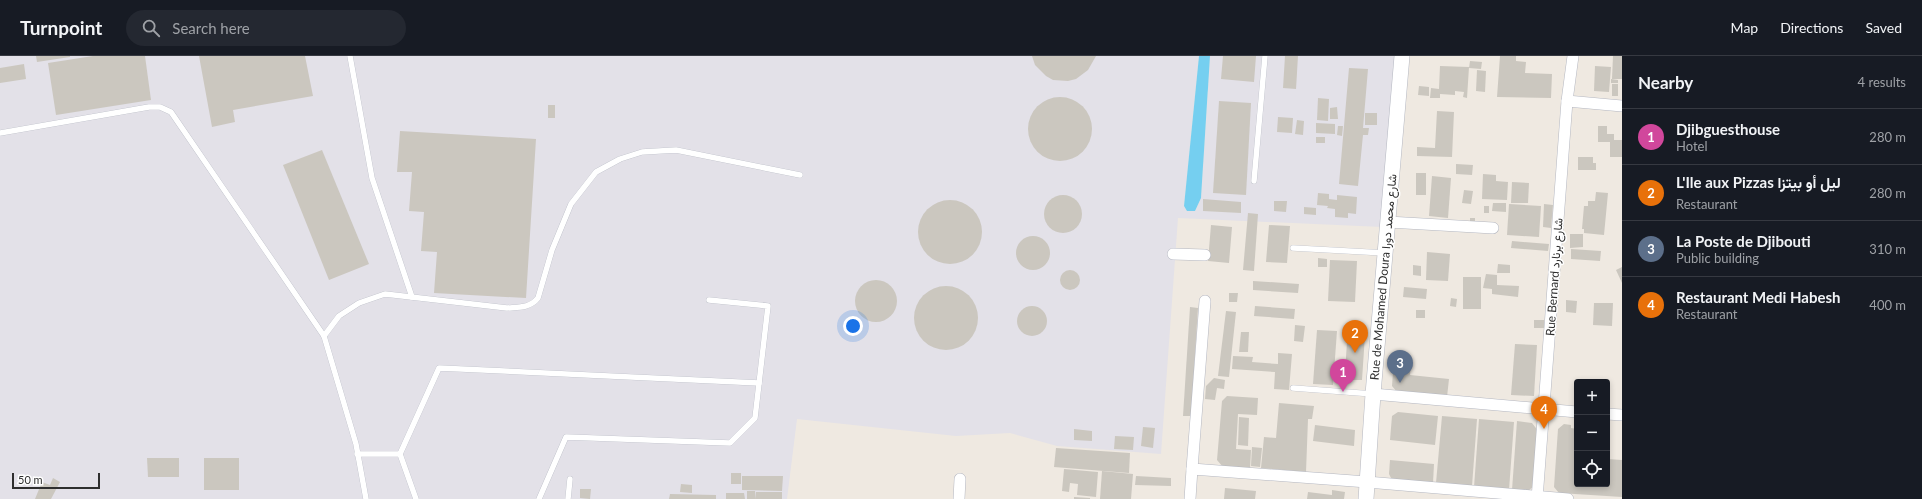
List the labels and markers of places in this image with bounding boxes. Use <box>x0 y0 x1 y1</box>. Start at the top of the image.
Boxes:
pin: 2 <box>1342 320 1368 353</box>
pin: 3 <box>1387 350 1413 383</box>
pin: 1 <box>1330 359 1356 392</box>
pin: 4 <box>1531 396 1557 429</box>

